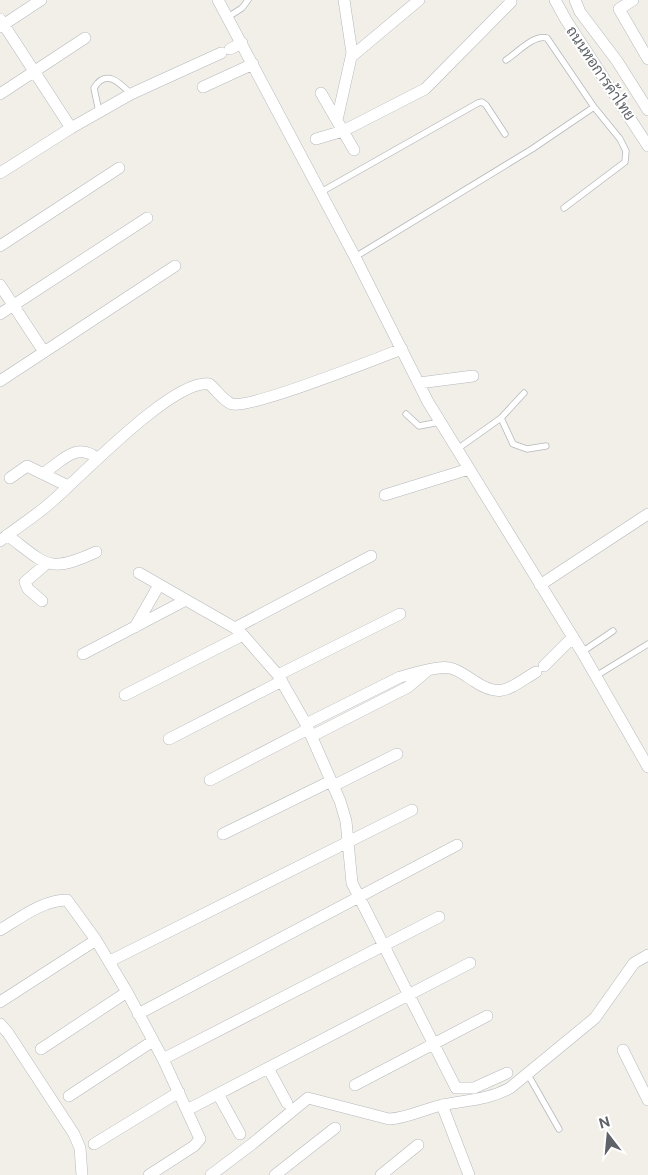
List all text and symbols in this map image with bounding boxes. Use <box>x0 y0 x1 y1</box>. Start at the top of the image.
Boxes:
street label: ถนนหอการค้าไทย <box>563 22 640 123</box>
north arrow <box>583 1110 633 1160</box>
text: N <box>597 1113 612 1132</box>

